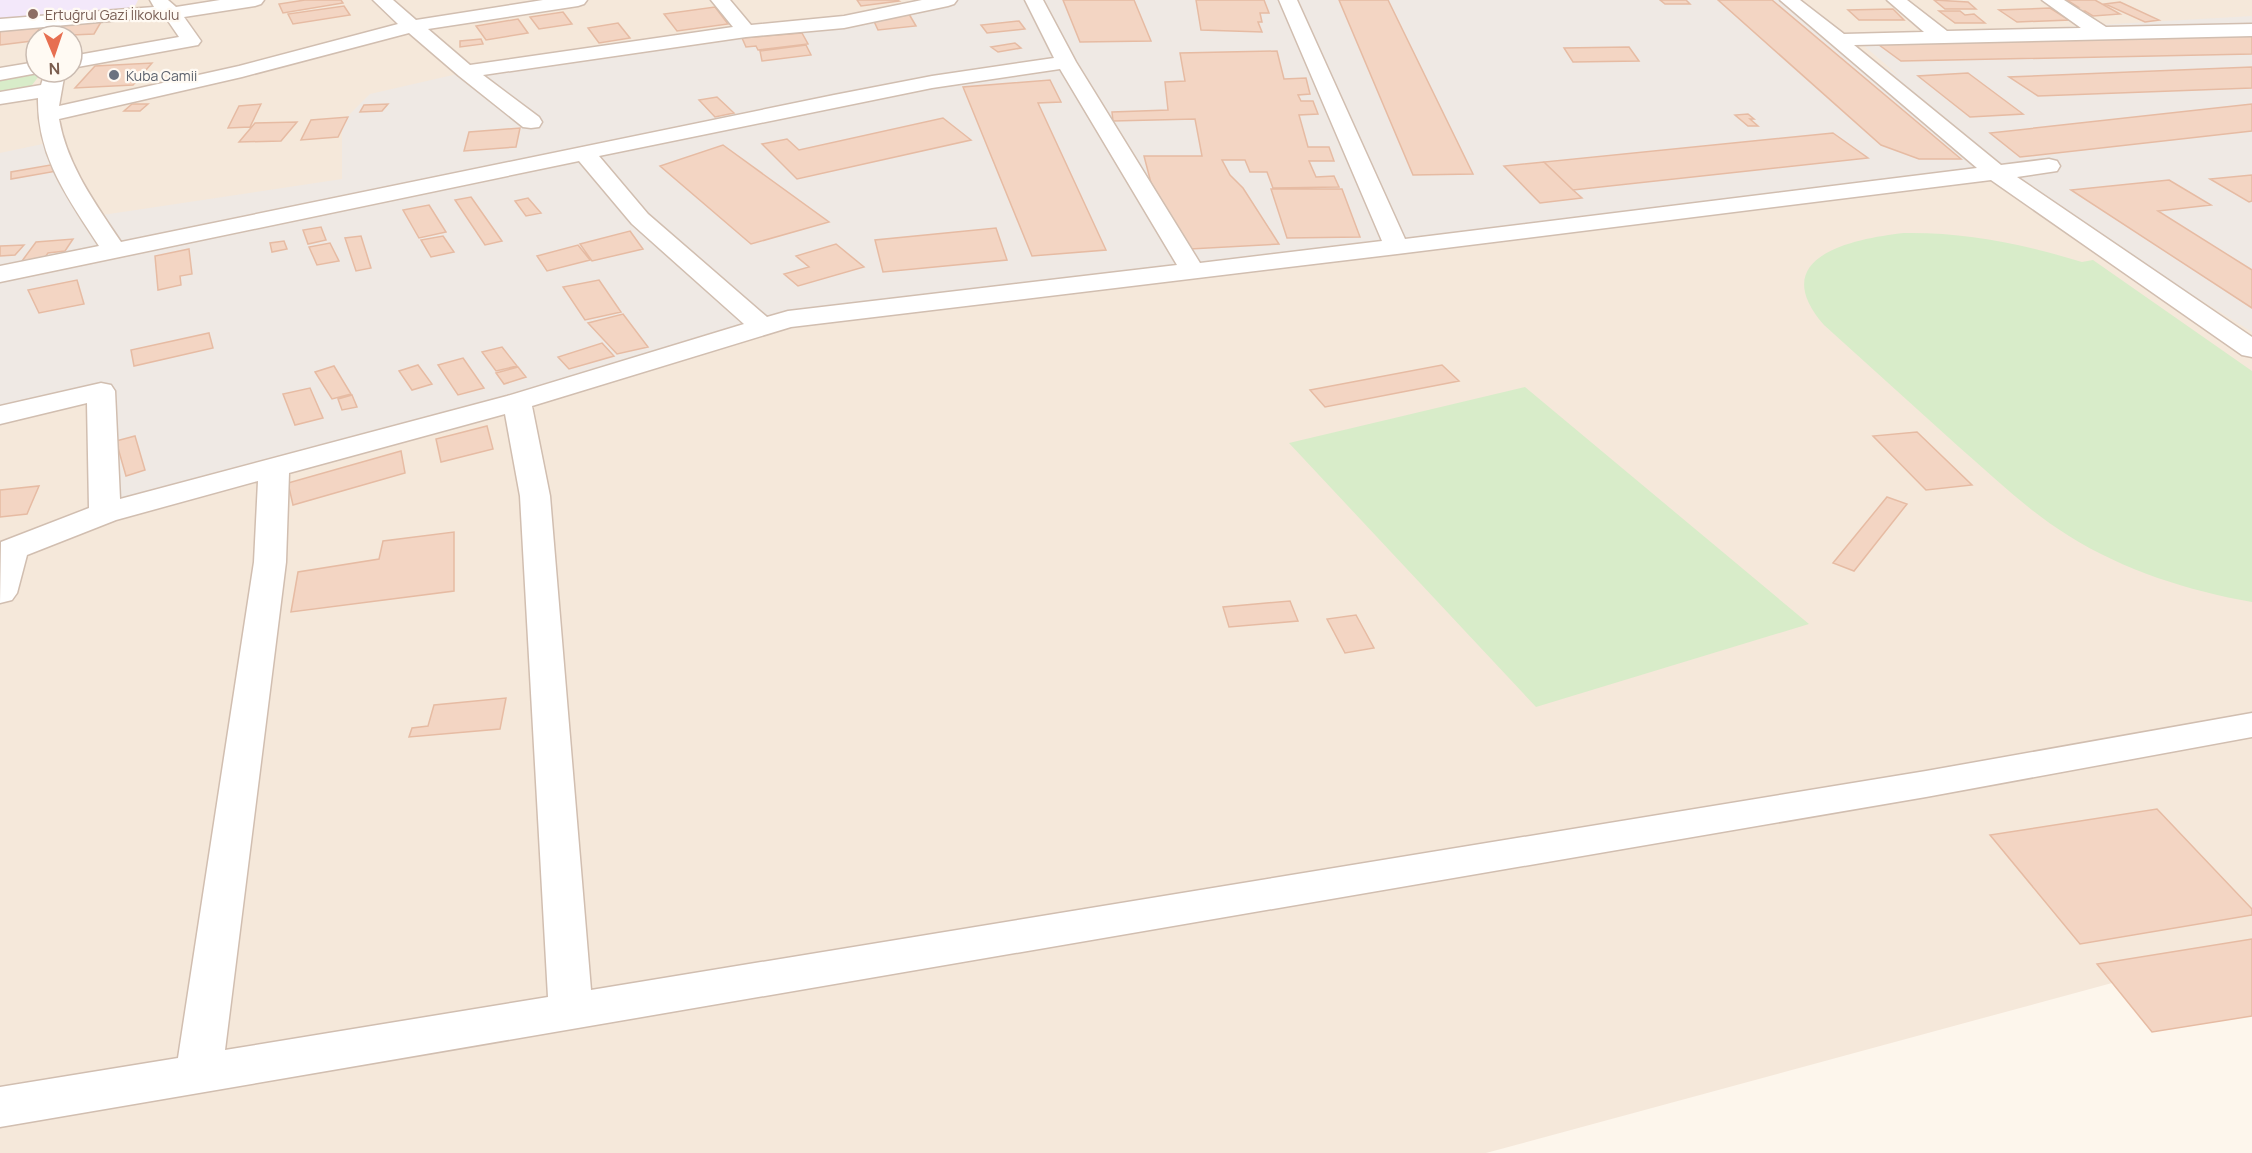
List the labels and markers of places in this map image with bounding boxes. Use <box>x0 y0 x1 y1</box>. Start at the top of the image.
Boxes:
place label: Ertuğrul Gazi İlkokulu <box>45 5 179 24</box>
marker: Ertuğrul Gazi İlkokulu <box>26 7 40 21</box>
place label: Kuba Camii <box>126 66 197 85</box>
marker: Kuba Camii <box>107 68 121 82</box>

